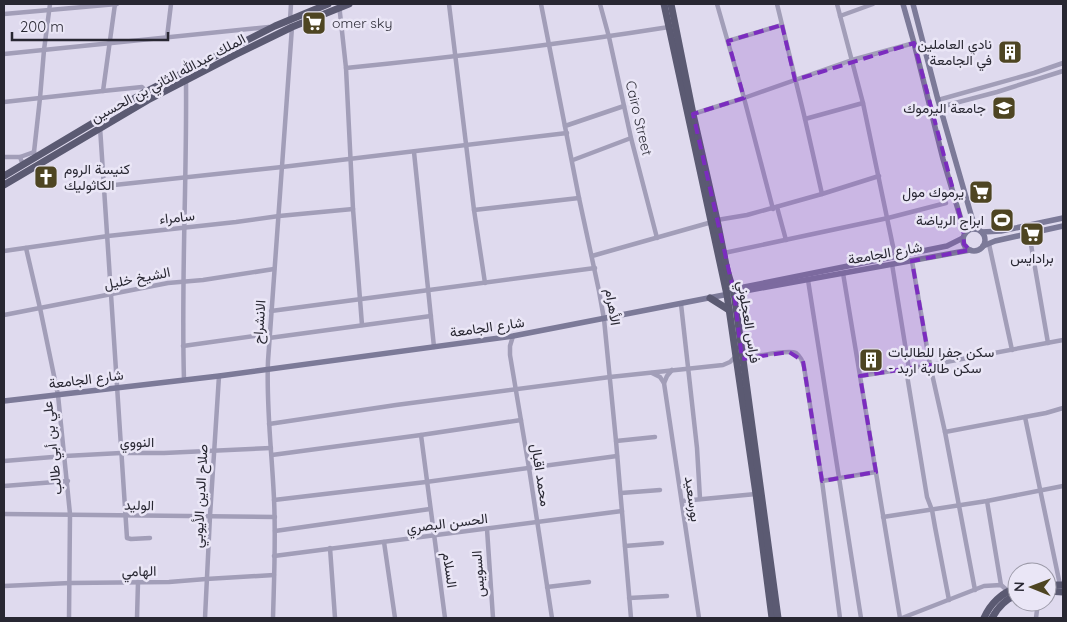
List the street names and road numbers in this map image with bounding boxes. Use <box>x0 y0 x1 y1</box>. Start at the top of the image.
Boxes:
street label: الملك عبدالله الثاني بن الحسين <box>87 29 250 129</box>
street label: Cairo Street <box>622 79 656 157</box>
street label: سامراء <box>158 206 196 228</box>
street label: شارع الجامعة <box>846 238 924 270</box>
street label: الشيخ خليل <box>102 263 172 295</box>
street label: فراس العجلوني <box>731 280 764 365</box>
street label: الأهرام <box>601 287 625 327</box>
street label: الانشراح <box>248 299 272 345</box>
street label: شارع الجامعة <box>449 313 526 343</box>
street label: شارع الجامعة <box>48 365 125 395</box>
street label: علي بن أبي طالب <box>38 400 69 496</box>
street label: النووي <box>120 433 154 454</box>
street label: محمد اقبال <box>526 442 555 508</box>
street label: صلاح الدين الأيوبي <box>188 443 215 548</box>
street label: بورسعيد <box>681 475 705 523</box>
street label: الوليد <box>124 496 154 514</box>
street label: الحسن البصري <box>405 509 489 540</box>
street label: السويس <box>467 550 489 598</box>
street label: السلام <box>439 551 461 589</box>
street label: الهامي <box>121 562 157 583</box>

